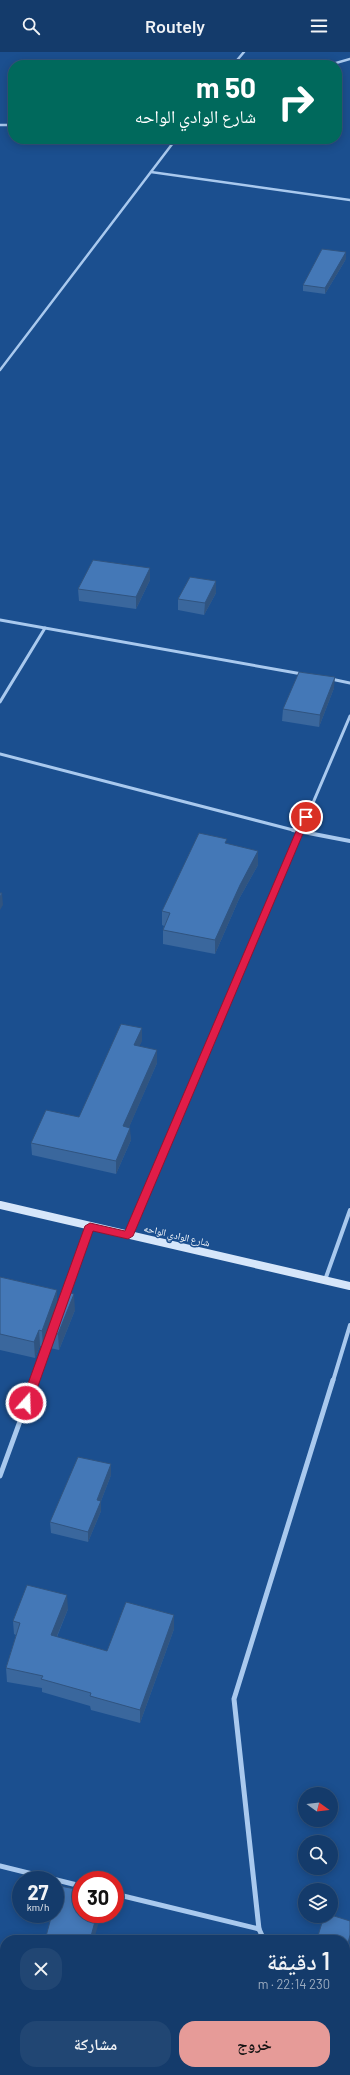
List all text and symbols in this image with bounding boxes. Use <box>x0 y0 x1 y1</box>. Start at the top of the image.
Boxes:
icon: search <box>20 15 42 37</box>
text: Routely <box>145 15 205 37</box>
icon: menu <box>308 15 330 37</box>
text: 50 m <box>196 70 256 104</box>
icon: right <box>270 76 322 128</box>
text: شارع الوادي الواحه <box>135 105 256 127</box>
pin <box>289 800 323 834</box>
icon: arrive <box>295 806 317 828</box>
street label: شارع الوادي الواحه <box>142 1222 212 1251</box>
position arrow <box>5 1382 47 1424</box>
north arrow <box>298 1787 338 1827</box>
map controls <box>298 1787 338 1923</box>
button: search <box>298 1835 338 1875</box>
speed limit sign: 30 <box>72 1871 124 1923</box>
text: 27 <box>27 1880 49 1904</box>
button: layers <box>298 1883 338 1923</box>
text: km/h <box>27 1901 49 1913</box>
text: 1 دقيقة <box>267 1946 330 1975</box>
button: close <box>20 1948 62 1990</box>
text: 230 m · 22:14 <box>258 1976 330 1992</box>
button: مشاركة <box>20 2021 171 2067</box>
button: خروج <box>179 2021 330 2067</box>

